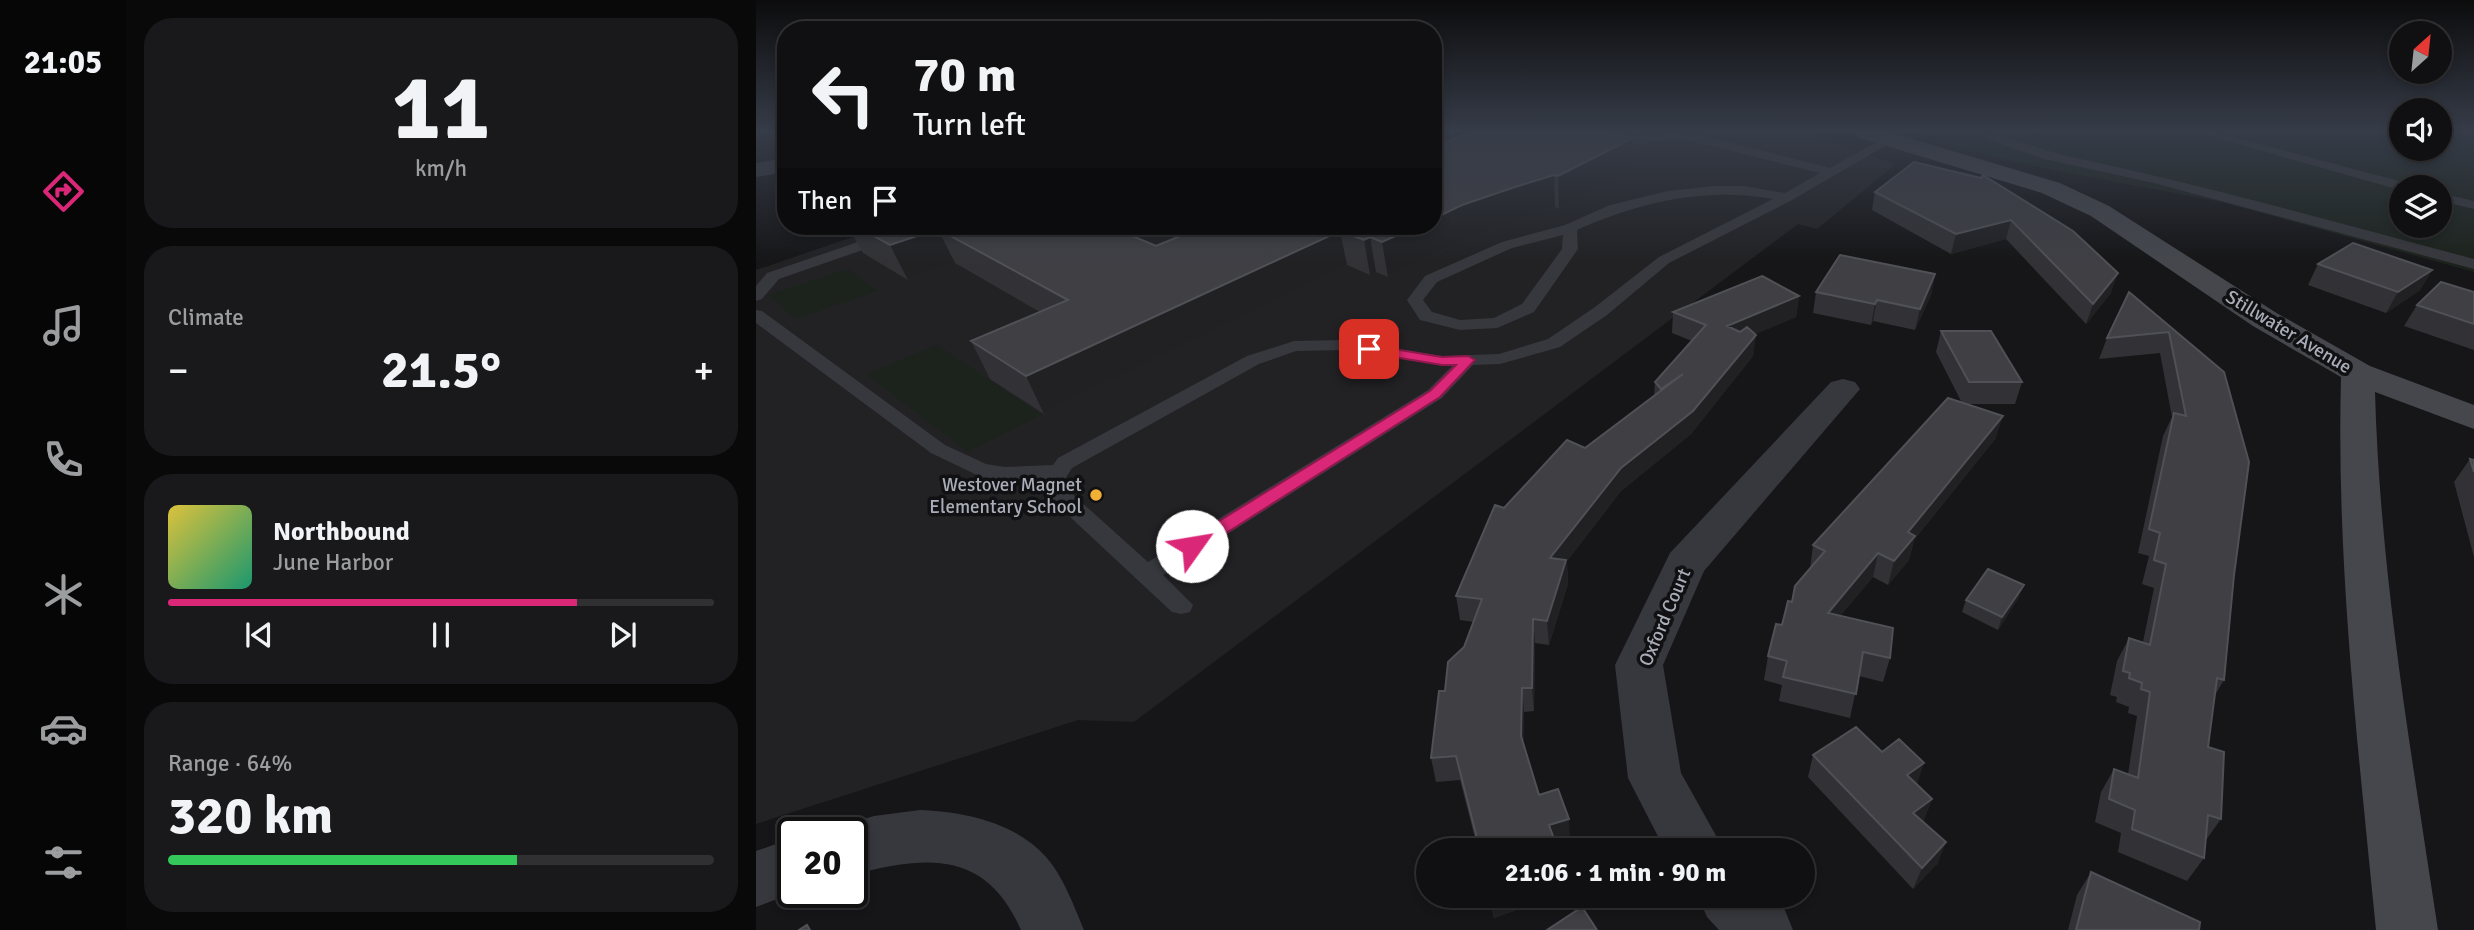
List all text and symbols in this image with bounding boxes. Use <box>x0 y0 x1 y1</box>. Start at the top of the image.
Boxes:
north arrow <box>2389 21 2452 84</box>
map controls <box>2389 21 2452 238</box>
text: 21:05 <box>24 43 102 82</box>
text: 70 m <box>913 45 1016 105</box>
icon: left <box>798 49 889 140</box>
text: 11 <box>392 52 490 165</box>
button: sound <box>2389 98 2452 161</box>
text: Turn left <box>913 105 1026 144</box>
text: km/h <box>415 154 467 183</box>
icon: directions <box>39 167 88 216</box>
button: layers <box>2389 175 2452 238</box>
icon: arrive <box>866 182 904 220</box>
text: Then <box>798 185 852 217</box>
street label: Stillwater Avenue <box>2221 285 2356 379</box>
icon: music <box>39 301 88 350</box>
text: Climate <box>168 303 244 332</box>
pin <box>1339 319 1399 379</box>
icon: arrive <box>1350 330 1388 368</box>
text: 21.5° <box>381 338 501 402</box>
text: − <box>168 347 189 394</box>
text: + <box>693 347 714 394</box>
icon: phone <box>39 435 88 484</box>
place label: Westover Magnet Elementary School <box>929 473 1082 519</box>
marker: Westover Magnet Elementary School <box>1088 487 1104 503</box>
position arrow <box>1155 509 1229 583</box>
text: Northbound <box>273 516 410 548</box>
text: June Harbor <box>273 548 393 577</box>
street label: Oxford Court <box>1634 565 1696 670</box>
icon: climate <box>39 570 88 619</box>
icon: previous <box>240 616 278 654</box>
icon: pause <box>422 616 460 654</box>
icon: next <box>604 616 642 654</box>
icon: car <box>39 704 88 753</box>
text: Range · 64% <box>168 749 292 778</box>
text: 320 km <box>168 784 333 848</box>
speed limit sign: 20 <box>777 817 868 908</box>
icon: filters <box>39 838 88 887</box>
text: 21:06 · 1 min · 90 m <box>1505 857 1726 889</box>

